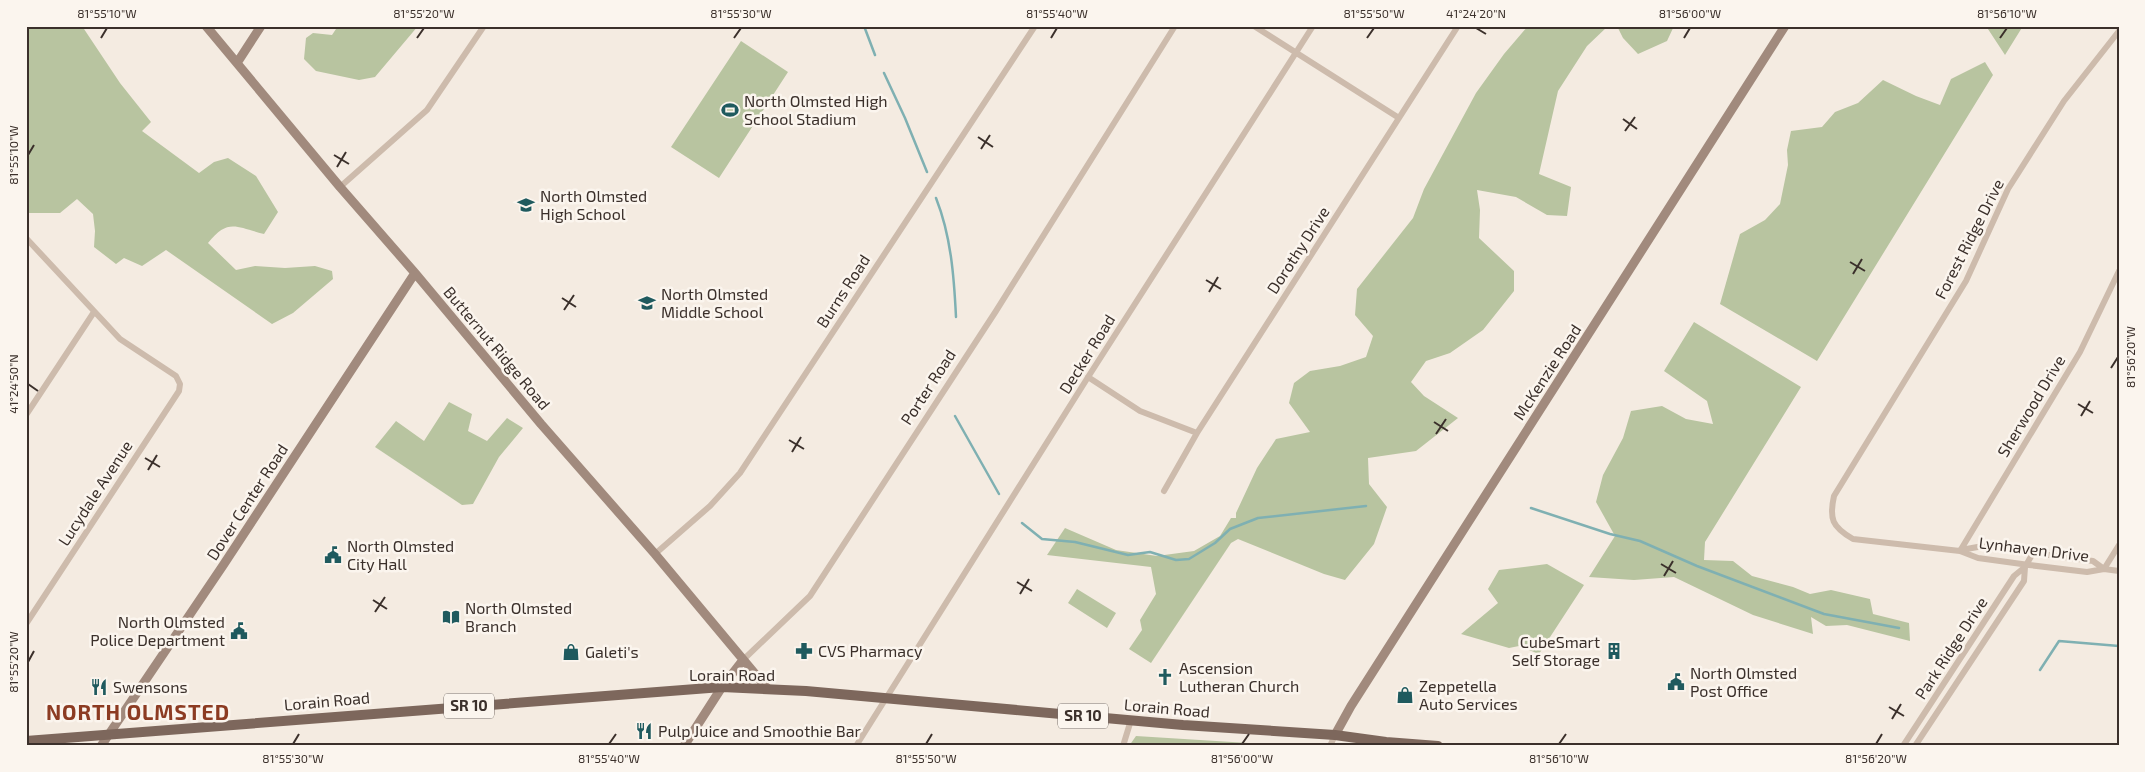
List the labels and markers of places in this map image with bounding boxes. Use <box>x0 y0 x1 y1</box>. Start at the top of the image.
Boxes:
place label: North Olmsted High School Stadium <box>744 91 888 128</box>
sports icon: North Olmsted High School Stadium <box>720 100 740 120</box>
place label: North Olmsted High School <box>540 186 647 223</box>
school or university icon: North Olmsted High School <box>516 195 536 215</box>
place label: North Olmsted Middle School <box>661 284 768 321</box>
school or university icon: North Olmsted Middle School <box>637 293 657 313</box>
place label: North Olmsted City Hall <box>347 536 454 573</box>
public building icon: North Olmsted City Hall <box>323 545 343 565</box>
place label: North Olmsted Branch <box>465 598 572 635</box>
library icon: North Olmsted Branch <box>441 607 461 627</box>
place label: North Olmsted Police Department <box>90 612 225 649</box>
public building icon: North Olmsted Police Department <box>229 621 249 641</box>
place label: CubeSmart Self Storage <box>1512 632 1600 669</box>
pharmacy icon: CVS Pharmacy <box>794 641 814 661</box>
place label: CVS Pharmacy <box>818 641 923 660</box>
building icon: CubeSmart Self Storage <box>1604 641 1624 661</box>
shop icon: Galeti's <box>561 642 581 662</box>
place label: Galeti's <box>585 642 639 661</box>
place label: Ascension Lutheran Church <box>1179 658 1299 695</box>
place label: North Olmsted Post Office <box>1690 663 1797 700</box>
church icon: Ascension Lutheran Church <box>1155 667 1175 687</box>
public building icon: North Olmsted Post Office <box>1666 672 1686 692</box>
place label: Zeppetella Auto Services <box>1419 676 1518 713</box>
restaurant icon: Swensons <box>89 677 109 697</box>
place label: Swensons <box>113 677 188 696</box>
shop icon: Zeppetella Auto Services <box>1395 685 1415 705</box>
restaurant icon: Pulp Juice and Smoothie Bar <box>634 721 654 741</box>
place label: Pulp Juice and Smoothie Bar <box>658 721 861 740</box>

